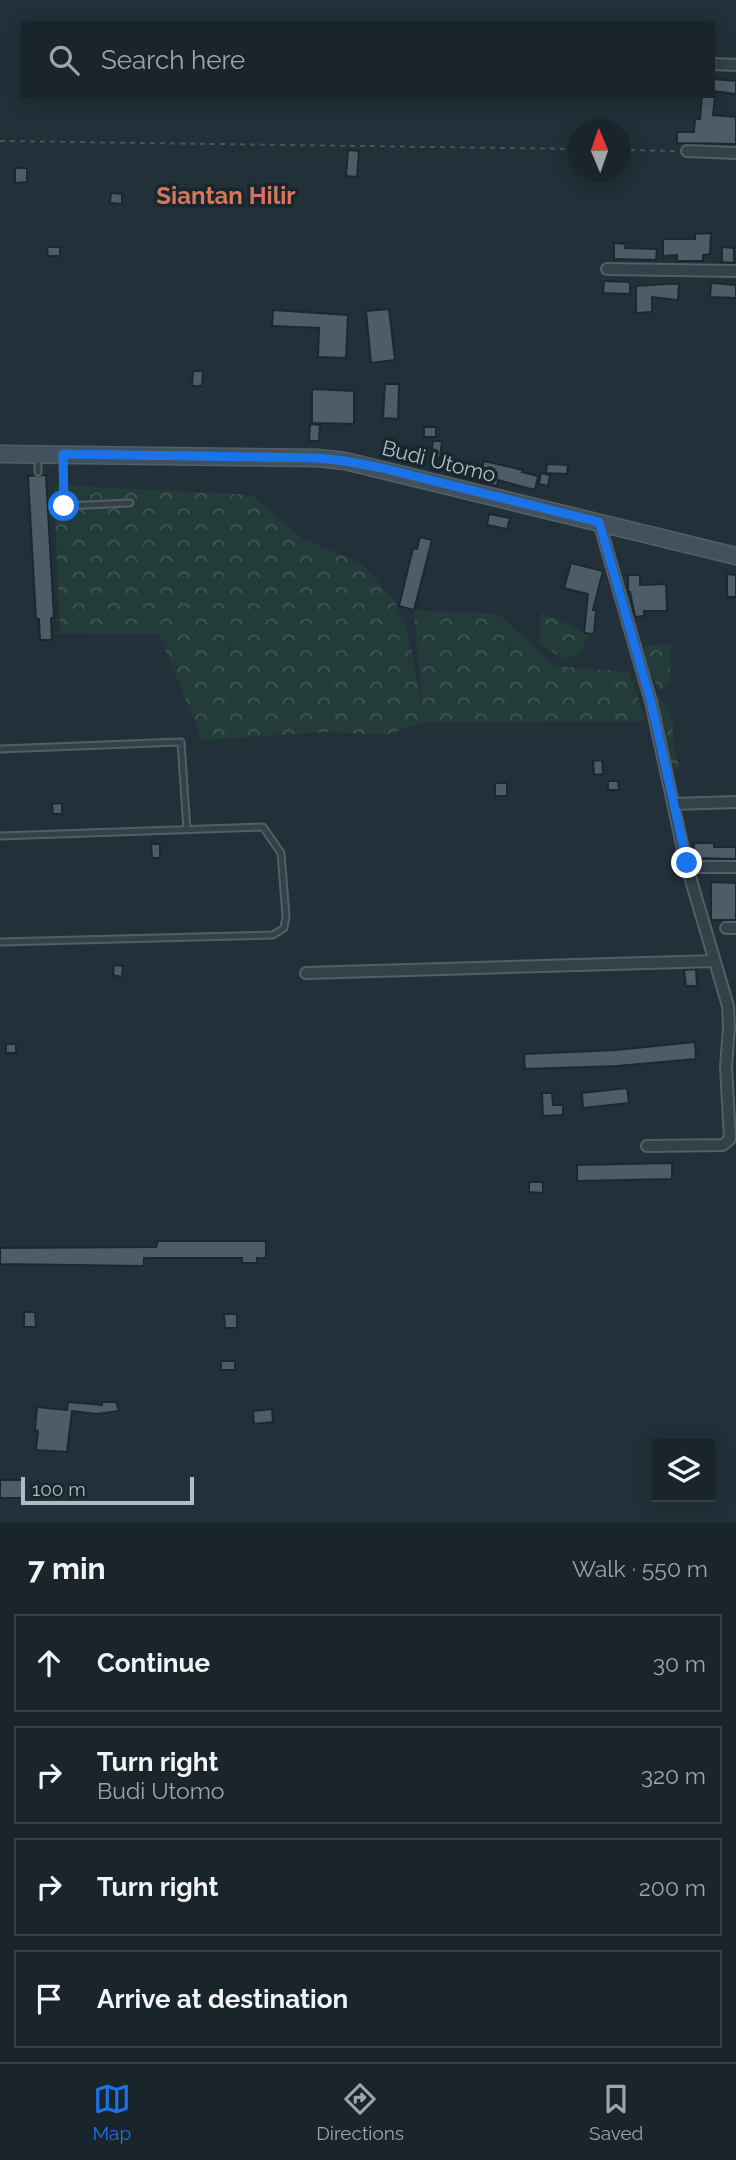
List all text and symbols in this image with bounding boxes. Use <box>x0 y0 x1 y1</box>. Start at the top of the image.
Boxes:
search box <box>21 21 715 98</box>
icon: search <box>45 41 83 79</box>
text: Search here <box>101 45 245 75</box>
north arrow <box>568 119 631 182</box>
district label: Siantan Hilir <box>156 181 296 210</box>
street label: Budi Utomo <box>380 435 498 487</box>
route start <box>48 490 79 521</box>
route end <box>671 847 702 878</box>
map controls <box>652 1439 715 1502</box>
button: layers <box>652 1439 715 1502</box>
scale bar <box>21 1474 194 1506</box>
text: 100 m <box>32 1478 86 1500</box>
text: 7 min <box>28 1551 106 1586</box>
text: Walk · 550 m <box>572 1555 708 1582</box>
icon: ahead <box>30 1644 68 1682</box>
text: Continue <box>97 1648 210 1678</box>
text: 30 m <box>653 1650 706 1677</box>
text: Turn right <box>97 1747 218 1777</box>
icon: right <box>30 1756 68 1794</box>
text: 320 m <box>641 1762 706 1789</box>
text: Budi Utomo <box>97 1777 224 1804</box>
icon: right <box>30 1868 68 1906</box>
text: Turn right <box>97 1872 218 1902</box>
text: 200 m <box>639 1874 706 1901</box>
icon: arrive <box>30 1980 68 2018</box>
text: Arrive at destination <box>97 1984 348 2014</box>
tab: Map <box>93 2080 131 2144</box>
tab: Directions <box>316 2080 404 2144</box>
tab: Saved <box>589 2080 643 2144</box>

